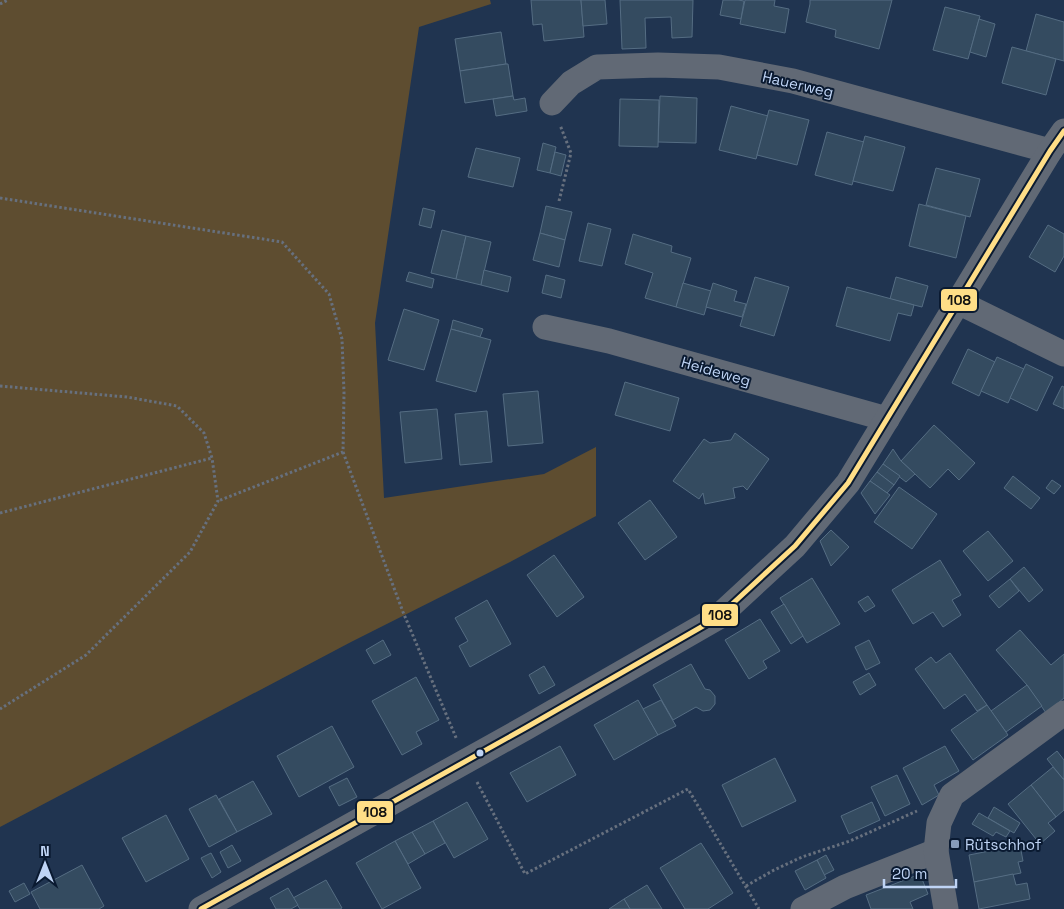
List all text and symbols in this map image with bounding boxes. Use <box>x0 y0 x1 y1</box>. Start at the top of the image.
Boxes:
street label: Hauerweg <box>761 67 835 101</box>
line badge: 108 <box>940 288 978 312</box>
text: 108 <box>947 291 971 309</box>
street label: Heideweg <box>679 352 753 390</box>
line badge: 108 <box>701 603 739 627</box>
text: 108 <box>708 606 732 624</box>
unlabelled marker <box>475 748 485 758</box>
line badge: 108 <box>356 800 394 824</box>
text: 108 <box>363 803 387 821</box>
place label: Rütschhof <box>965 835 1042 854</box>
marker: Rütschhof <box>949 838 961 850</box>
north arrow <box>20 839 70 889</box>
text: N <box>40 842 50 860</box>
scale bar <box>884 856 956 888</box>
text: 20 m <box>892 864 927 883</box>

